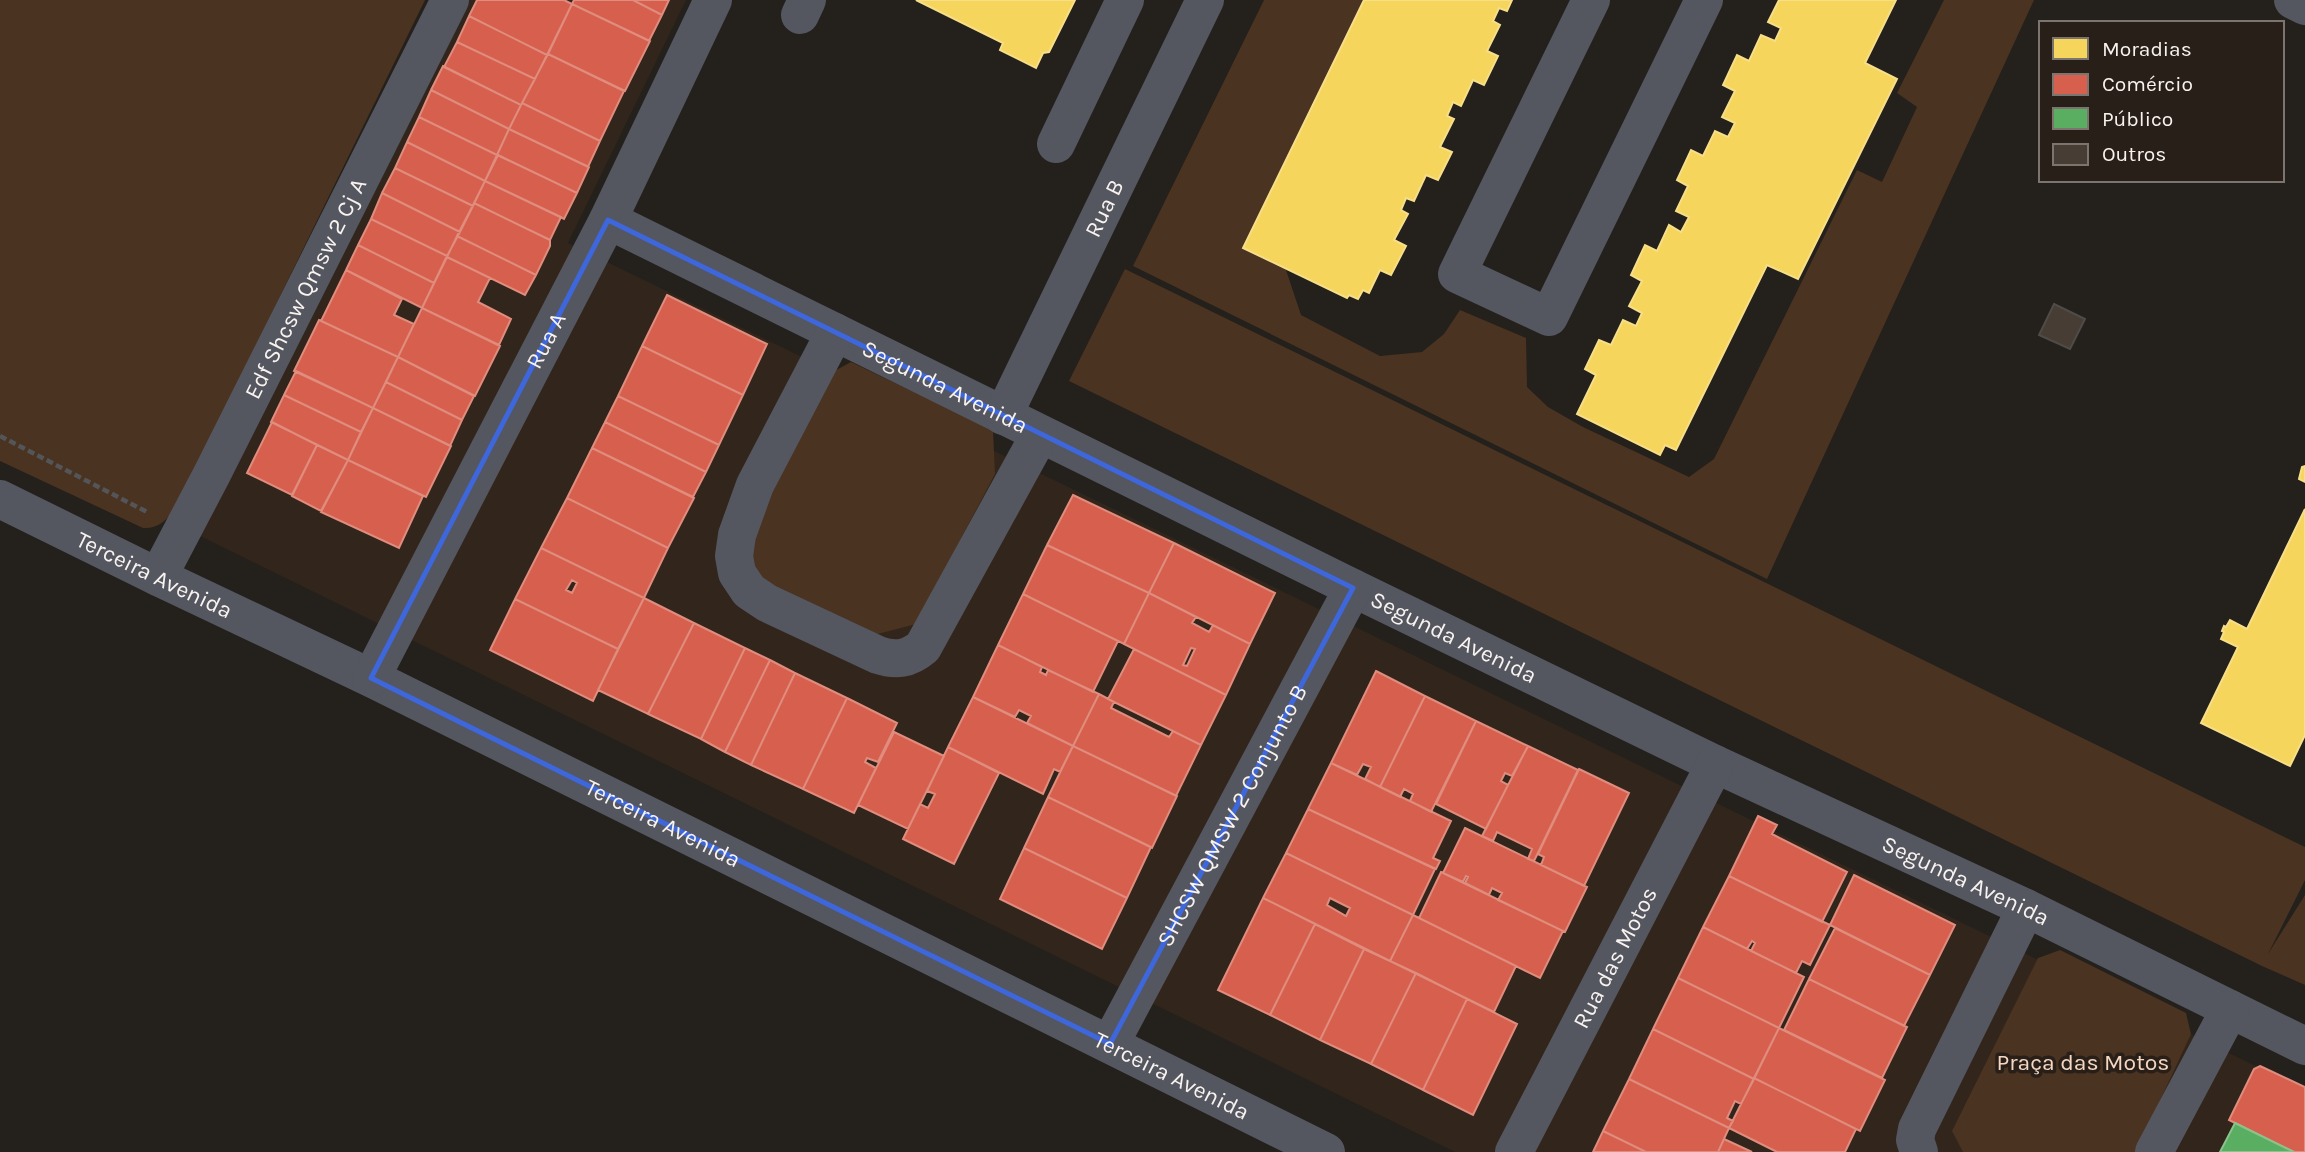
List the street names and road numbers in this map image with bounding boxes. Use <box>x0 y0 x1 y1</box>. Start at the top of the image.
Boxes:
street label: Edf Shcsw Qmsw 2 Cj A <box>239 174 372 403</box>
street label: Rua B <box>1079 175 1130 242</box>
street label: Rua A <box>520 308 572 373</box>
street label: Segunda Avenida <box>858 335 1032 439</box>
street label: Terceira Avenida <box>72 526 237 624</box>
street label: Segunda Avenida <box>1366 586 1541 689</box>
street label: SHCSW QMSW 2 Conjunto B <box>1151 680 1313 951</box>
street label: Terceira Avenida <box>581 774 745 873</box>
street label: Segunda Avenida <box>1878 830 2054 931</box>
street label: Rua das Motos <box>1567 883 1663 1033</box>
street label: Terceira Avenida <box>1089 1026 1254 1126</box>

